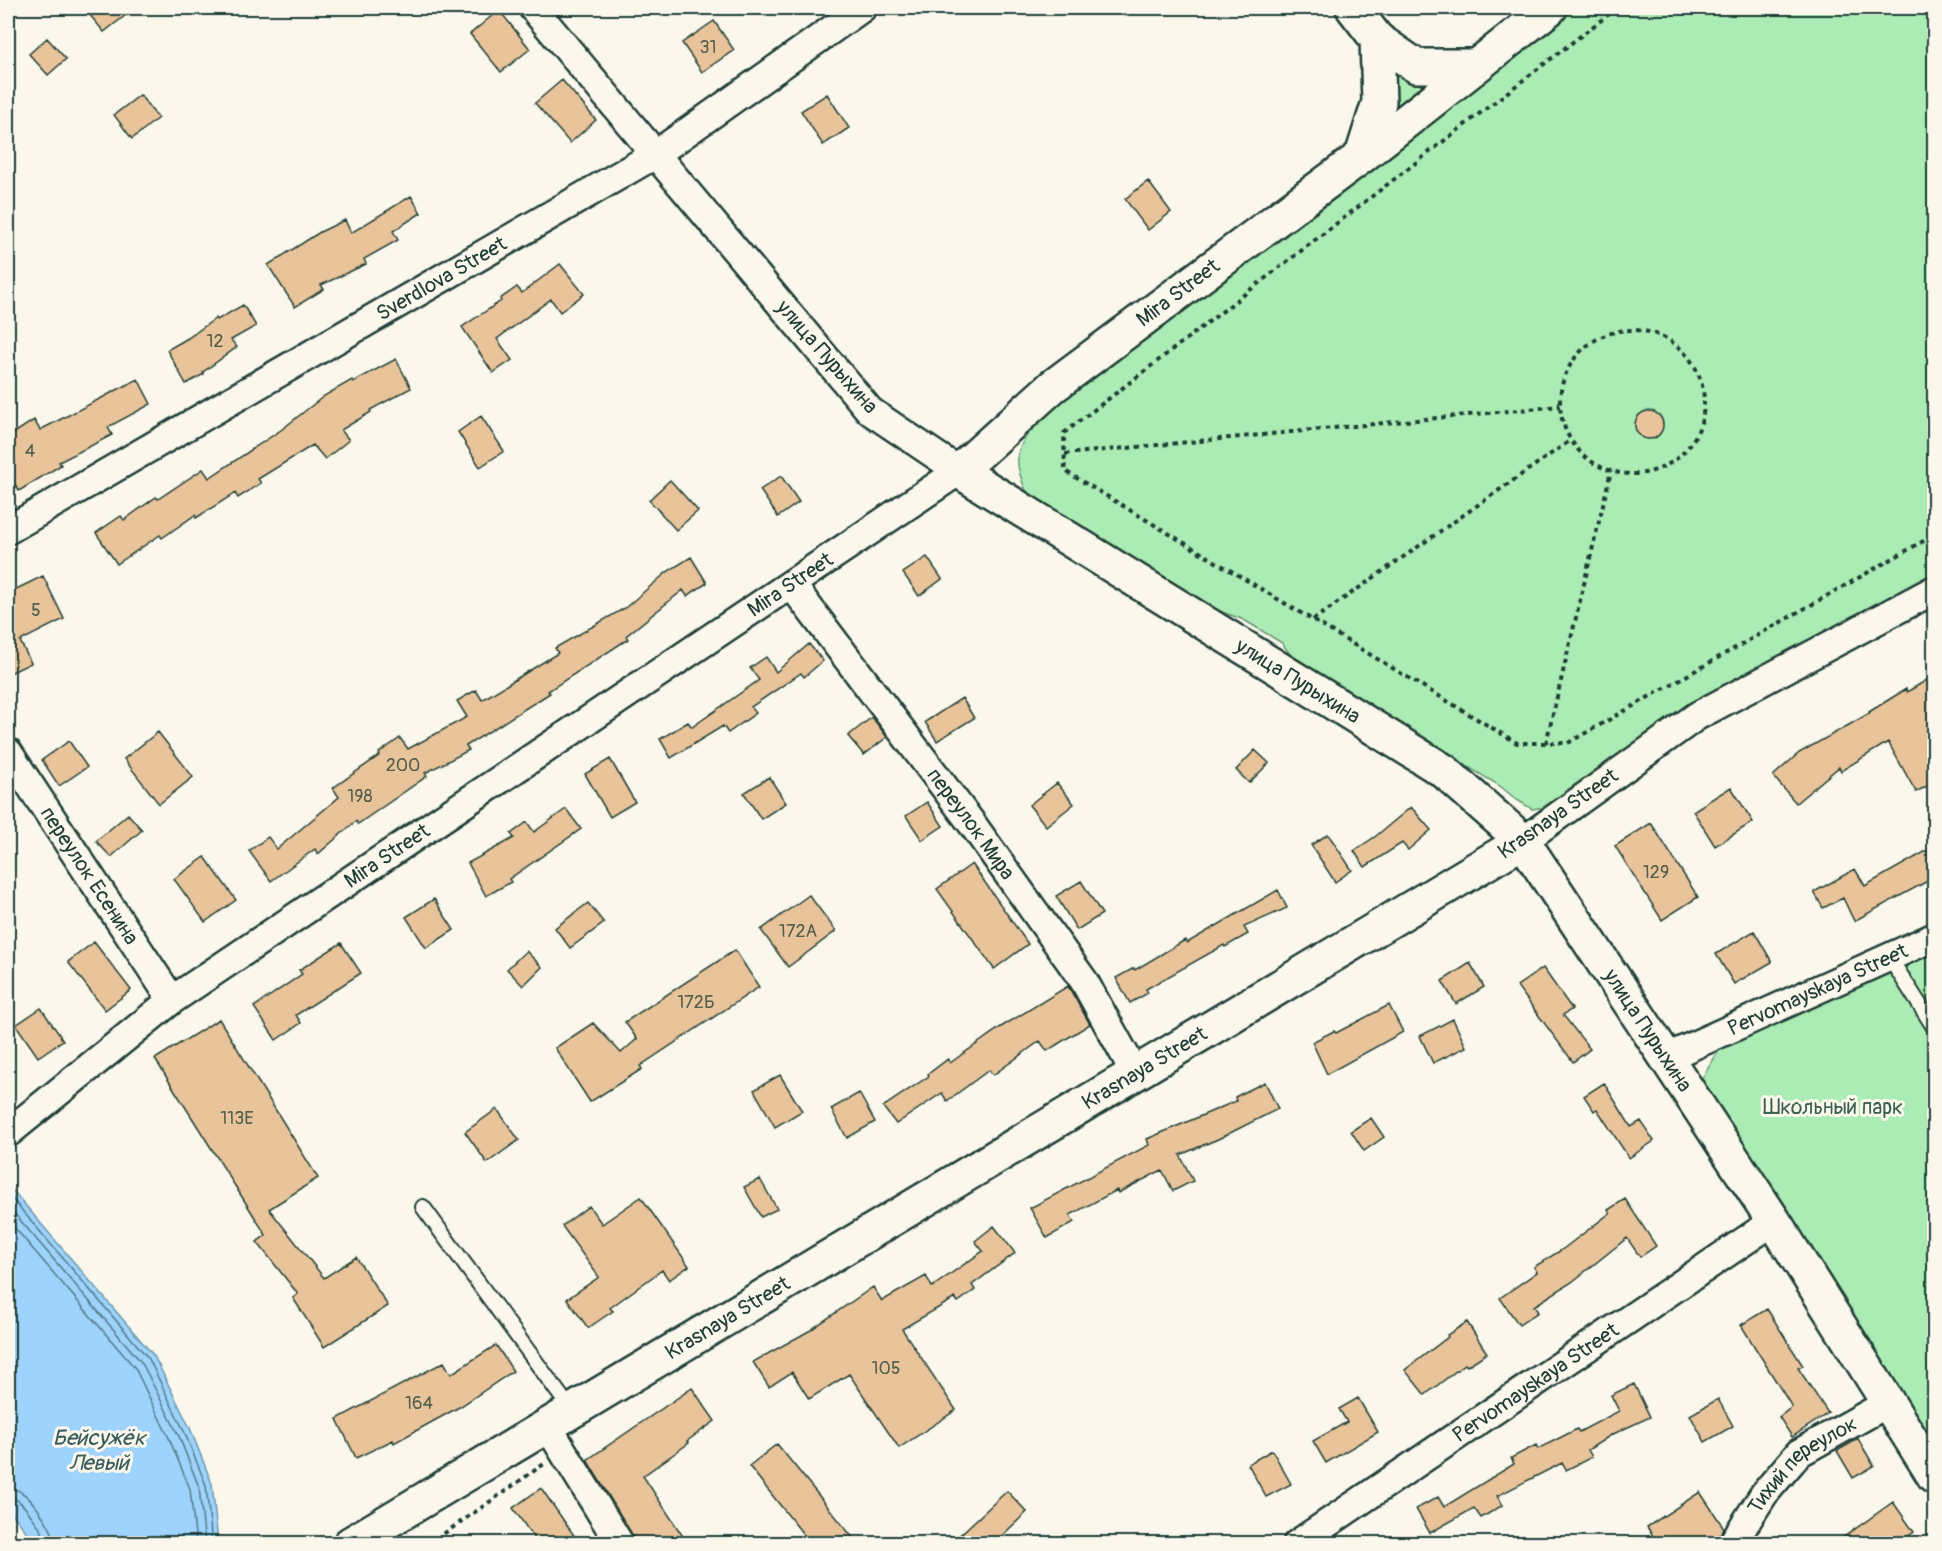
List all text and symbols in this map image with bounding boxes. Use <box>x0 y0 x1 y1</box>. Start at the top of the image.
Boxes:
house number: 31 <box>699 36 717 59</box>
street label: Sverdlova Street <box>371 230 512 327</box>
street label: Mira Street <box>1131 253 1226 333</box>
street label: улица Пурыхина <box>770 294 884 419</box>
house number: 12 <box>206 330 224 353</box>
house number: 4 <box>25 440 36 463</box>
street label: Mira Street <box>742 546 839 623</box>
house number: 5 <box>31 599 41 622</box>
street label: улица Пурыхина <box>1230 631 1366 730</box>
house number: 200 <box>386 754 420 777</box>
street label: Krasnaya Street <box>1492 762 1624 866</box>
street label: переулок Мира <box>921 763 1021 885</box>
house number: 198 <box>347 785 373 808</box>
street label: переулок Есенина <box>34 801 145 950</box>
street label: Mira Street <box>339 817 435 894</box>
house number: 129 <box>1643 861 1669 884</box>
house number: 172А <box>779 920 817 943</box>
street label: Pervomayskaya Street <box>1723 937 1912 1042</box>
street label: улица Пурыхина <box>1597 963 1698 1097</box>
house number: 172Б <box>677 991 715 1014</box>
street label: Krasnaya Street <box>1077 1020 1212 1116</box>
park label: Школьный парк <box>1763 1094 1903 1121</box>
house number: 113Е <box>220 1107 254 1130</box>
street label: Krasnaya Street <box>660 1270 795 1366</box>
street label: Pervomayskaya Street <box>1447 1316 1624 1448</box>
house number: 105 <box>871 1357 901 1380</box>
house number: 164 <box>405 1392 434 1415</box>
street label: Тихий переулок <box>1741 1410 1862 1519</box>
water label: Бейсужёк Левый <box>53 1424 148 1477</box>

